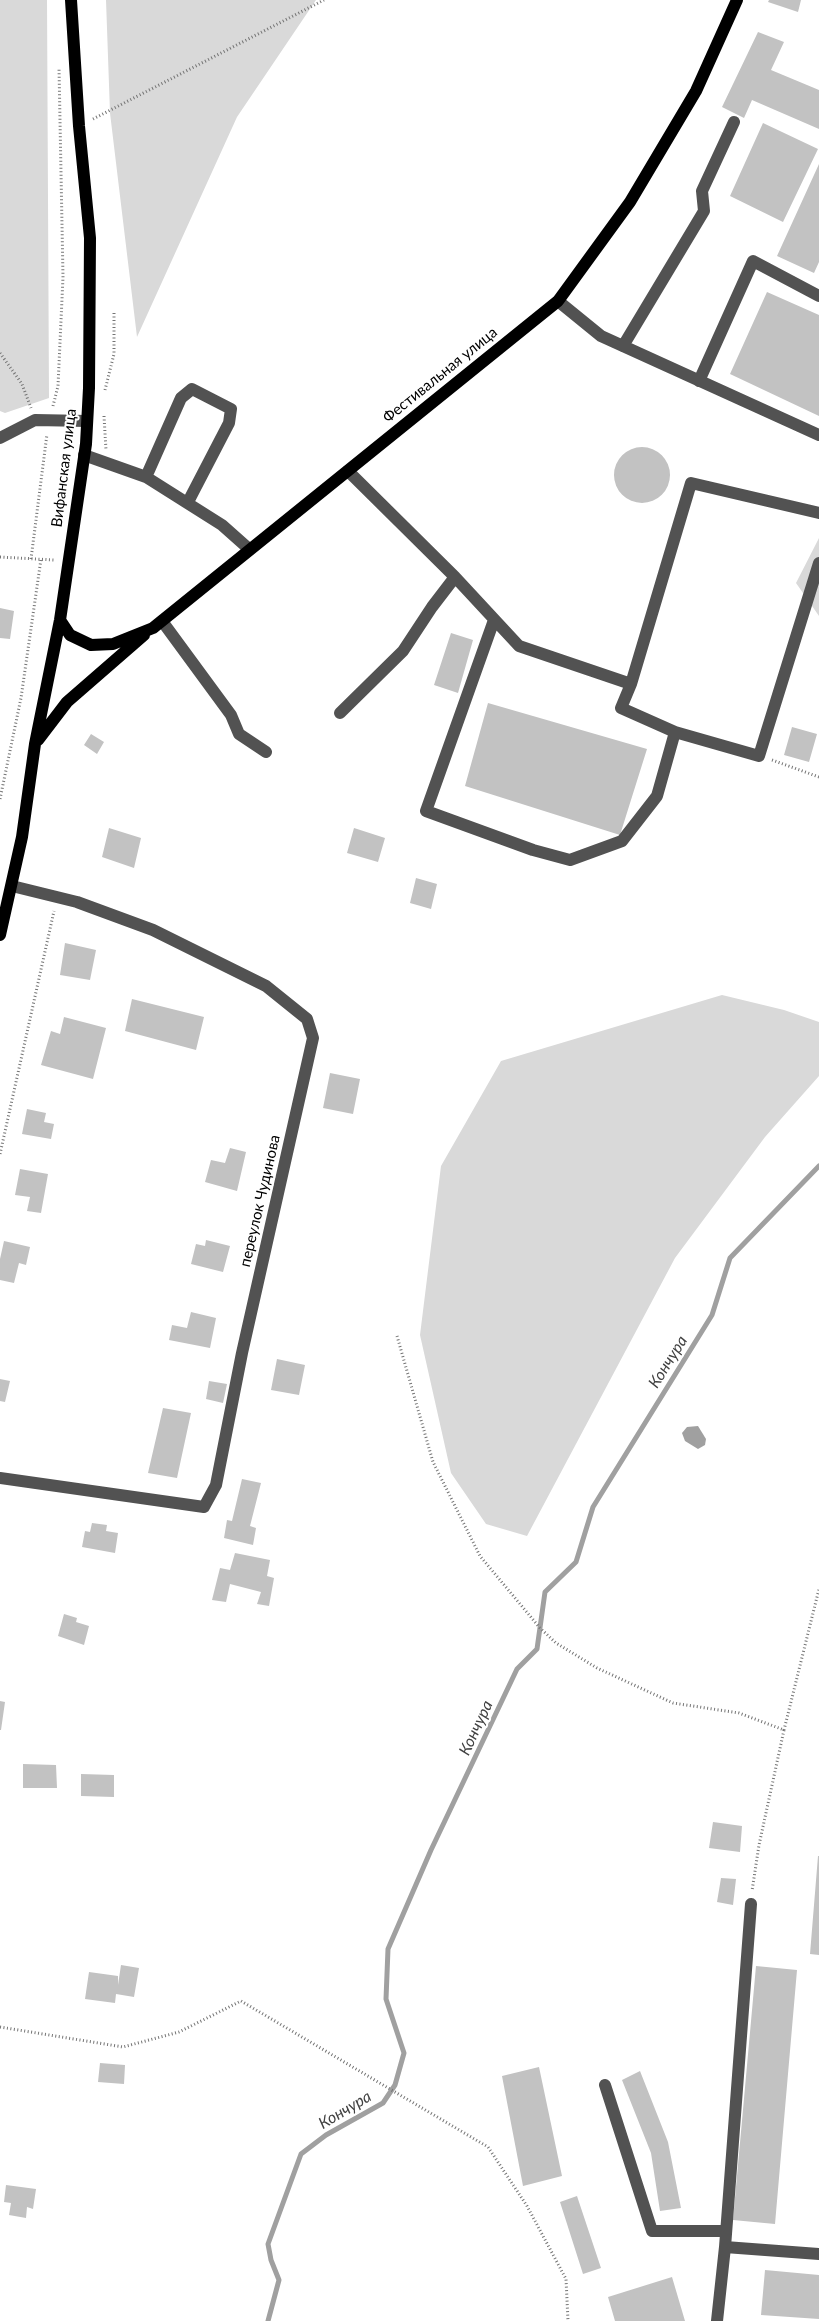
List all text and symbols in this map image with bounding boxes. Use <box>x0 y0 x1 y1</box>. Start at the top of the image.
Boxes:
street label: Фестивальная улица <box>379 323 501 427</box>
street label: Вифанская улица <box>48 408 80 528</box>
street label: переулок Чудинова <box>236 1133 284 1269</box>
water label: Кончура <box>644 1332 692 1392</box>
water label: Кончура <box>455 1698 497 1758</box>
water label: Кончура <box>315 2087 375 2133</box>

